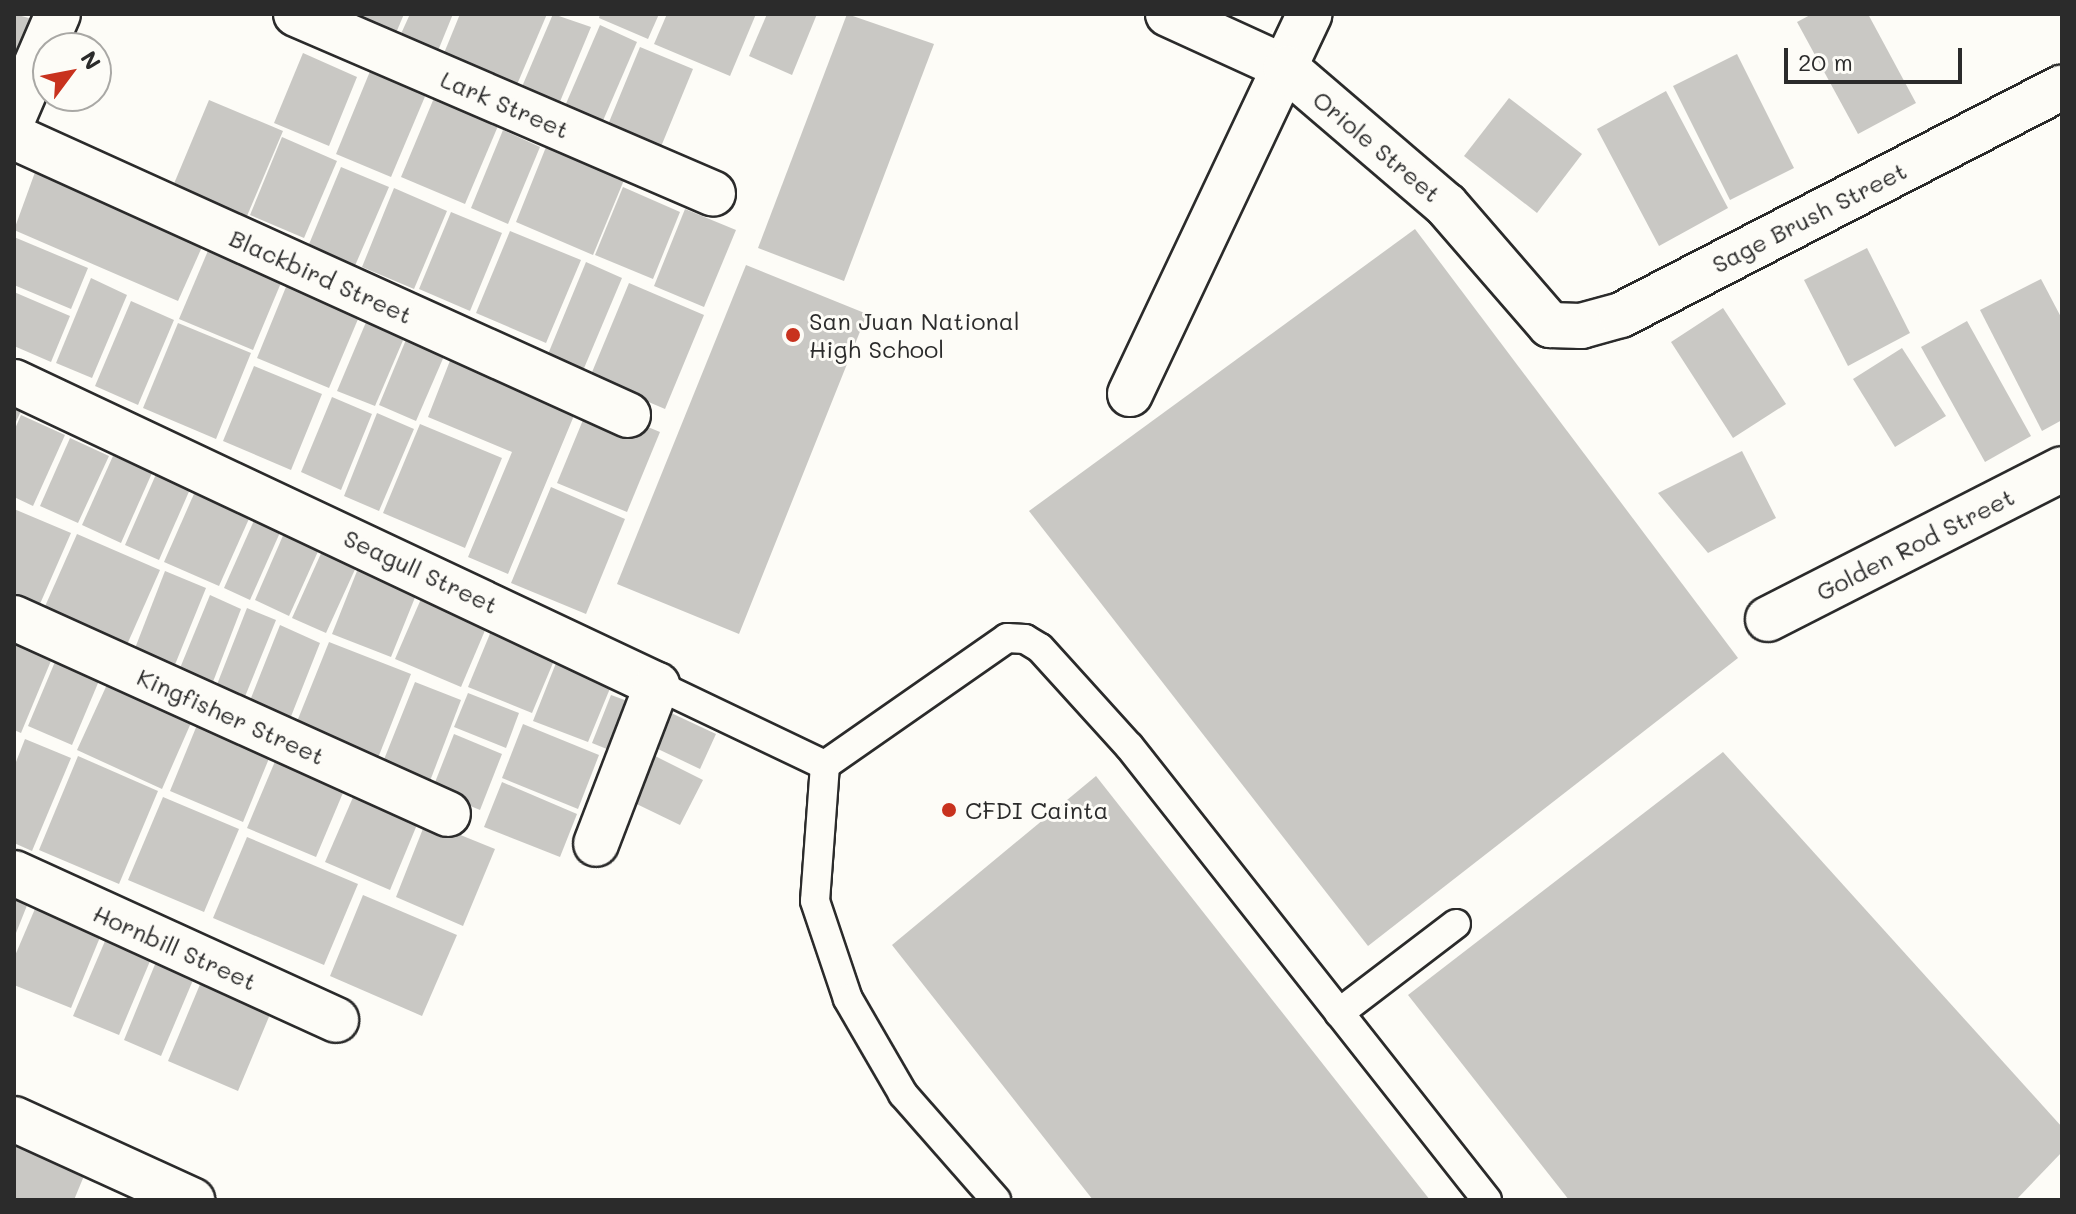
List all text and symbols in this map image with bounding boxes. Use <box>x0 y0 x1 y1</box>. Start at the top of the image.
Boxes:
north arrow <box>32 32 112 112</box>
scale bar <box>1788 32 1966 82</box>
text: N <box>74 45 108 75</box>
text: 20 m <box>1798 46 1853 77</box>
street label: Lark Street <box>437 64 573 144</box>
street label: Oriole Street <box>1307 84 1447 208</box>
street label: Sage Brush Street <box>1707 156 1911 278</box>
street label: Blackbird Street <box>225 223 417 329</box>
place label: San Juan National High School <box>809 307 1020 363</box>
marker: San Juan National High School <box>784 326 802 344</box>
street label: Golden Rod Street <box>1811 482 2019 606</box>
street label: Seagull Street <box>339 523 503 619</box>
street label: Kingfisher Street <box>133 662 329 770</box>
place label: CFDI Cainta <box>965 796 1108 824</box>
marker: CFDI Cainta <box>940 801 958 819</box>
street label: Hornbill Street <box>89 898 261 996</box>

